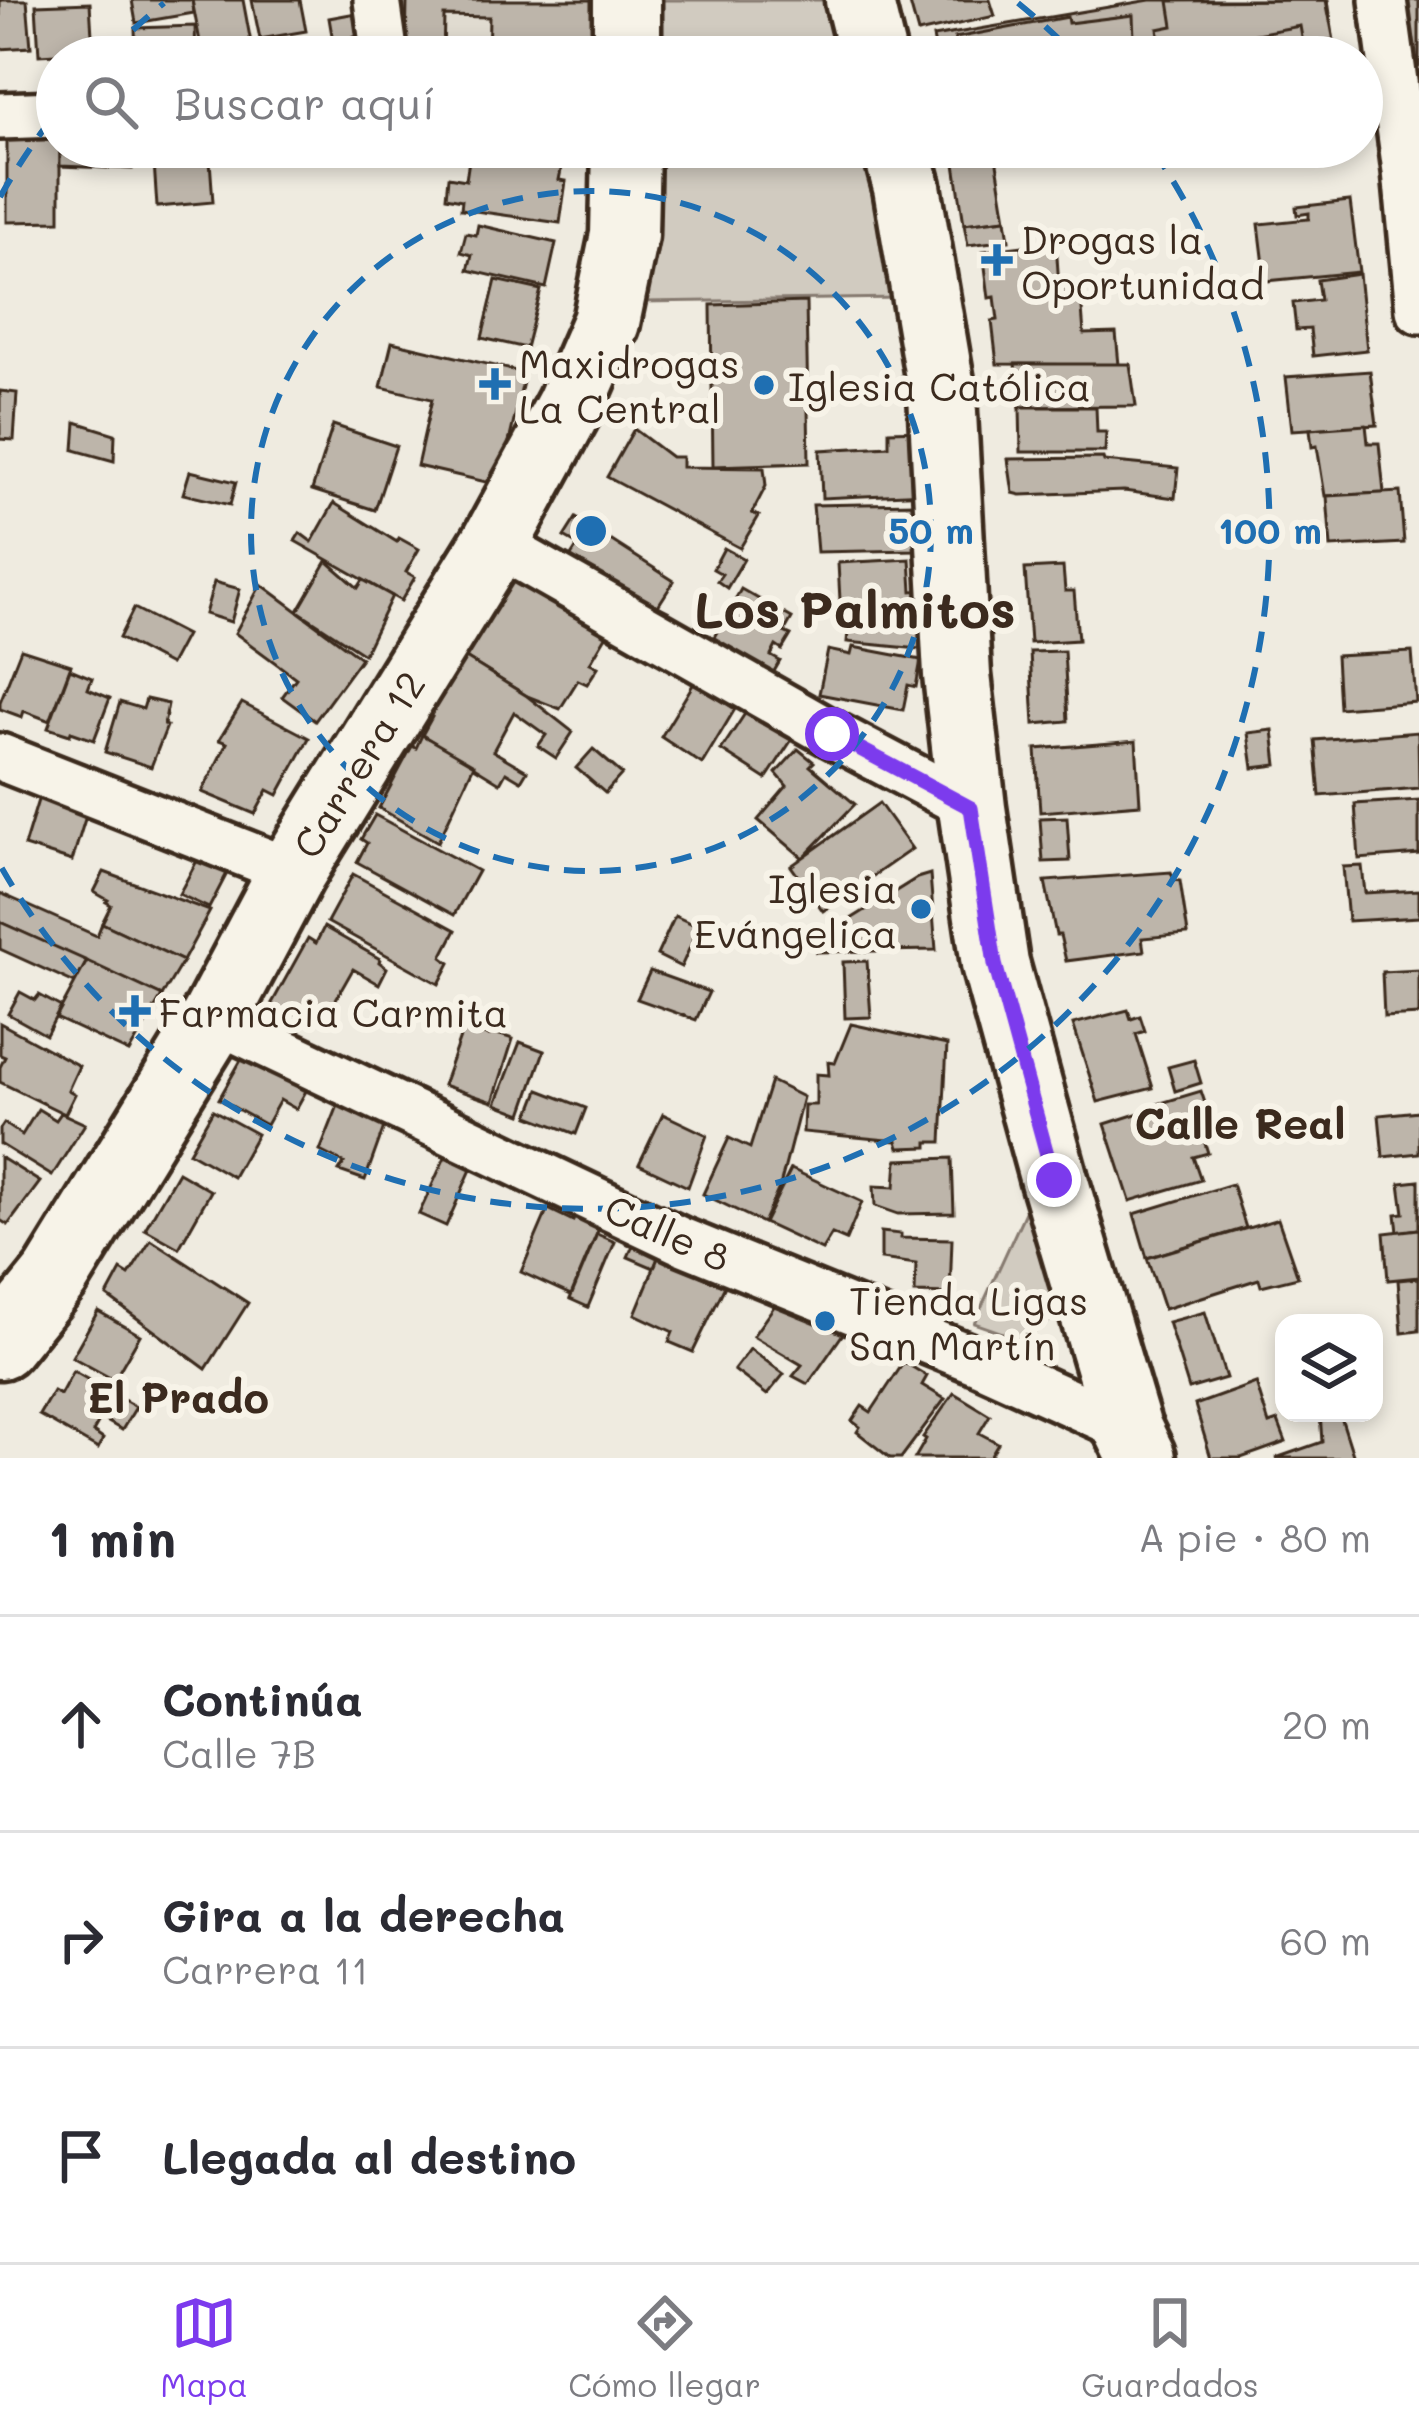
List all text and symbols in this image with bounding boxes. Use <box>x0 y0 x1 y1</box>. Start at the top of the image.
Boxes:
search box <box>36 36 1383 168</box>
icon: search <box>78 69 144 135</box>
text: Buscar aquí <box>174 73 436 131</box>
place label: Drogas la Oportunidad <box>1021 213 1264 309</box>
marker: Drogas la Oportunidad <box>984 247 1010 273</box>
place label: Maxidrogas La Central <box>519 337 739 433</box>
place label: Iglesia Católica <box>788 360 1091 412</box>
marker: Maxidrogas La Central <box>482 371 508 397</box>
marker: Iglesia Católica <box>751 372 777 398</box>
text: 50 m <box>888 506 974 553</box>
text: 100 m <box>1218 506 1322 553</box>
centre of rings <box>570 510 612 552</box>
district label: Los Palmitos <box>694 574 1016 641</box>
street label: Carrera 12 <box>280 661 436 867</box>
route start <box>805 707 859 761</box>
place label: Iglesia Evángelica <box>694 862 897 959</box>
marker: Iglesia Evángelica <box>908 896 934 922</box>
place label: Farmacia Carmita <box>159 986 508 1037</box>
marker: Farmacia Carmita <box>122 998 148 1024</box>
district label: Calle Real <box>1134 1095 1346 1150</box>
route end <box>1027 1153 1081 1207</box>
street label: Calle 8 <box>597 1182 739 1282</box>
place label: Tienda Ligas San Martín <box>849 1274 1088 1370</box>
marker: Tienda Ligas San Martín <box>812 1308 838 1334</box>
map controls <box>1275 1314 1383 1422</box>
button: layers <box>1275 1314 1383 1422</box>
district label: El Prado <box>87 1369 269 1424</box>
text: 1 min <box>48 1503 176 1570</box>
text: A pie · 80 m <box>1138 1511 1371 1562</box>
text: Continúa <box>162 1669 363 1727</box>
icon: ahead <box>48 1691 114 1757</box>
text: 20 m <box>1282 1698 1371 1749</box>
text: Calle 7B <box>162 1727 316 1778</box>
text: Gira a la derecha <box>162 1885 565 1943</box>
icon: right <box>48 1907 114 1973</box>
text: 60 m <box>1280 1914 1371 1965</box>
text: Carrera 11 <box>162 1943 369 1994</box>
icon: arrive <box>48 2123 114 2189</box>
text: Llegada al destino <box>162 2127 576 2185</box>
tab: Mapa <box>160 2290 248 2405</box>
tab: Cómo llegar <box>568 2290 761 2405</box>
tab: Guardados <box>1081 2290 1259 2405</box>

